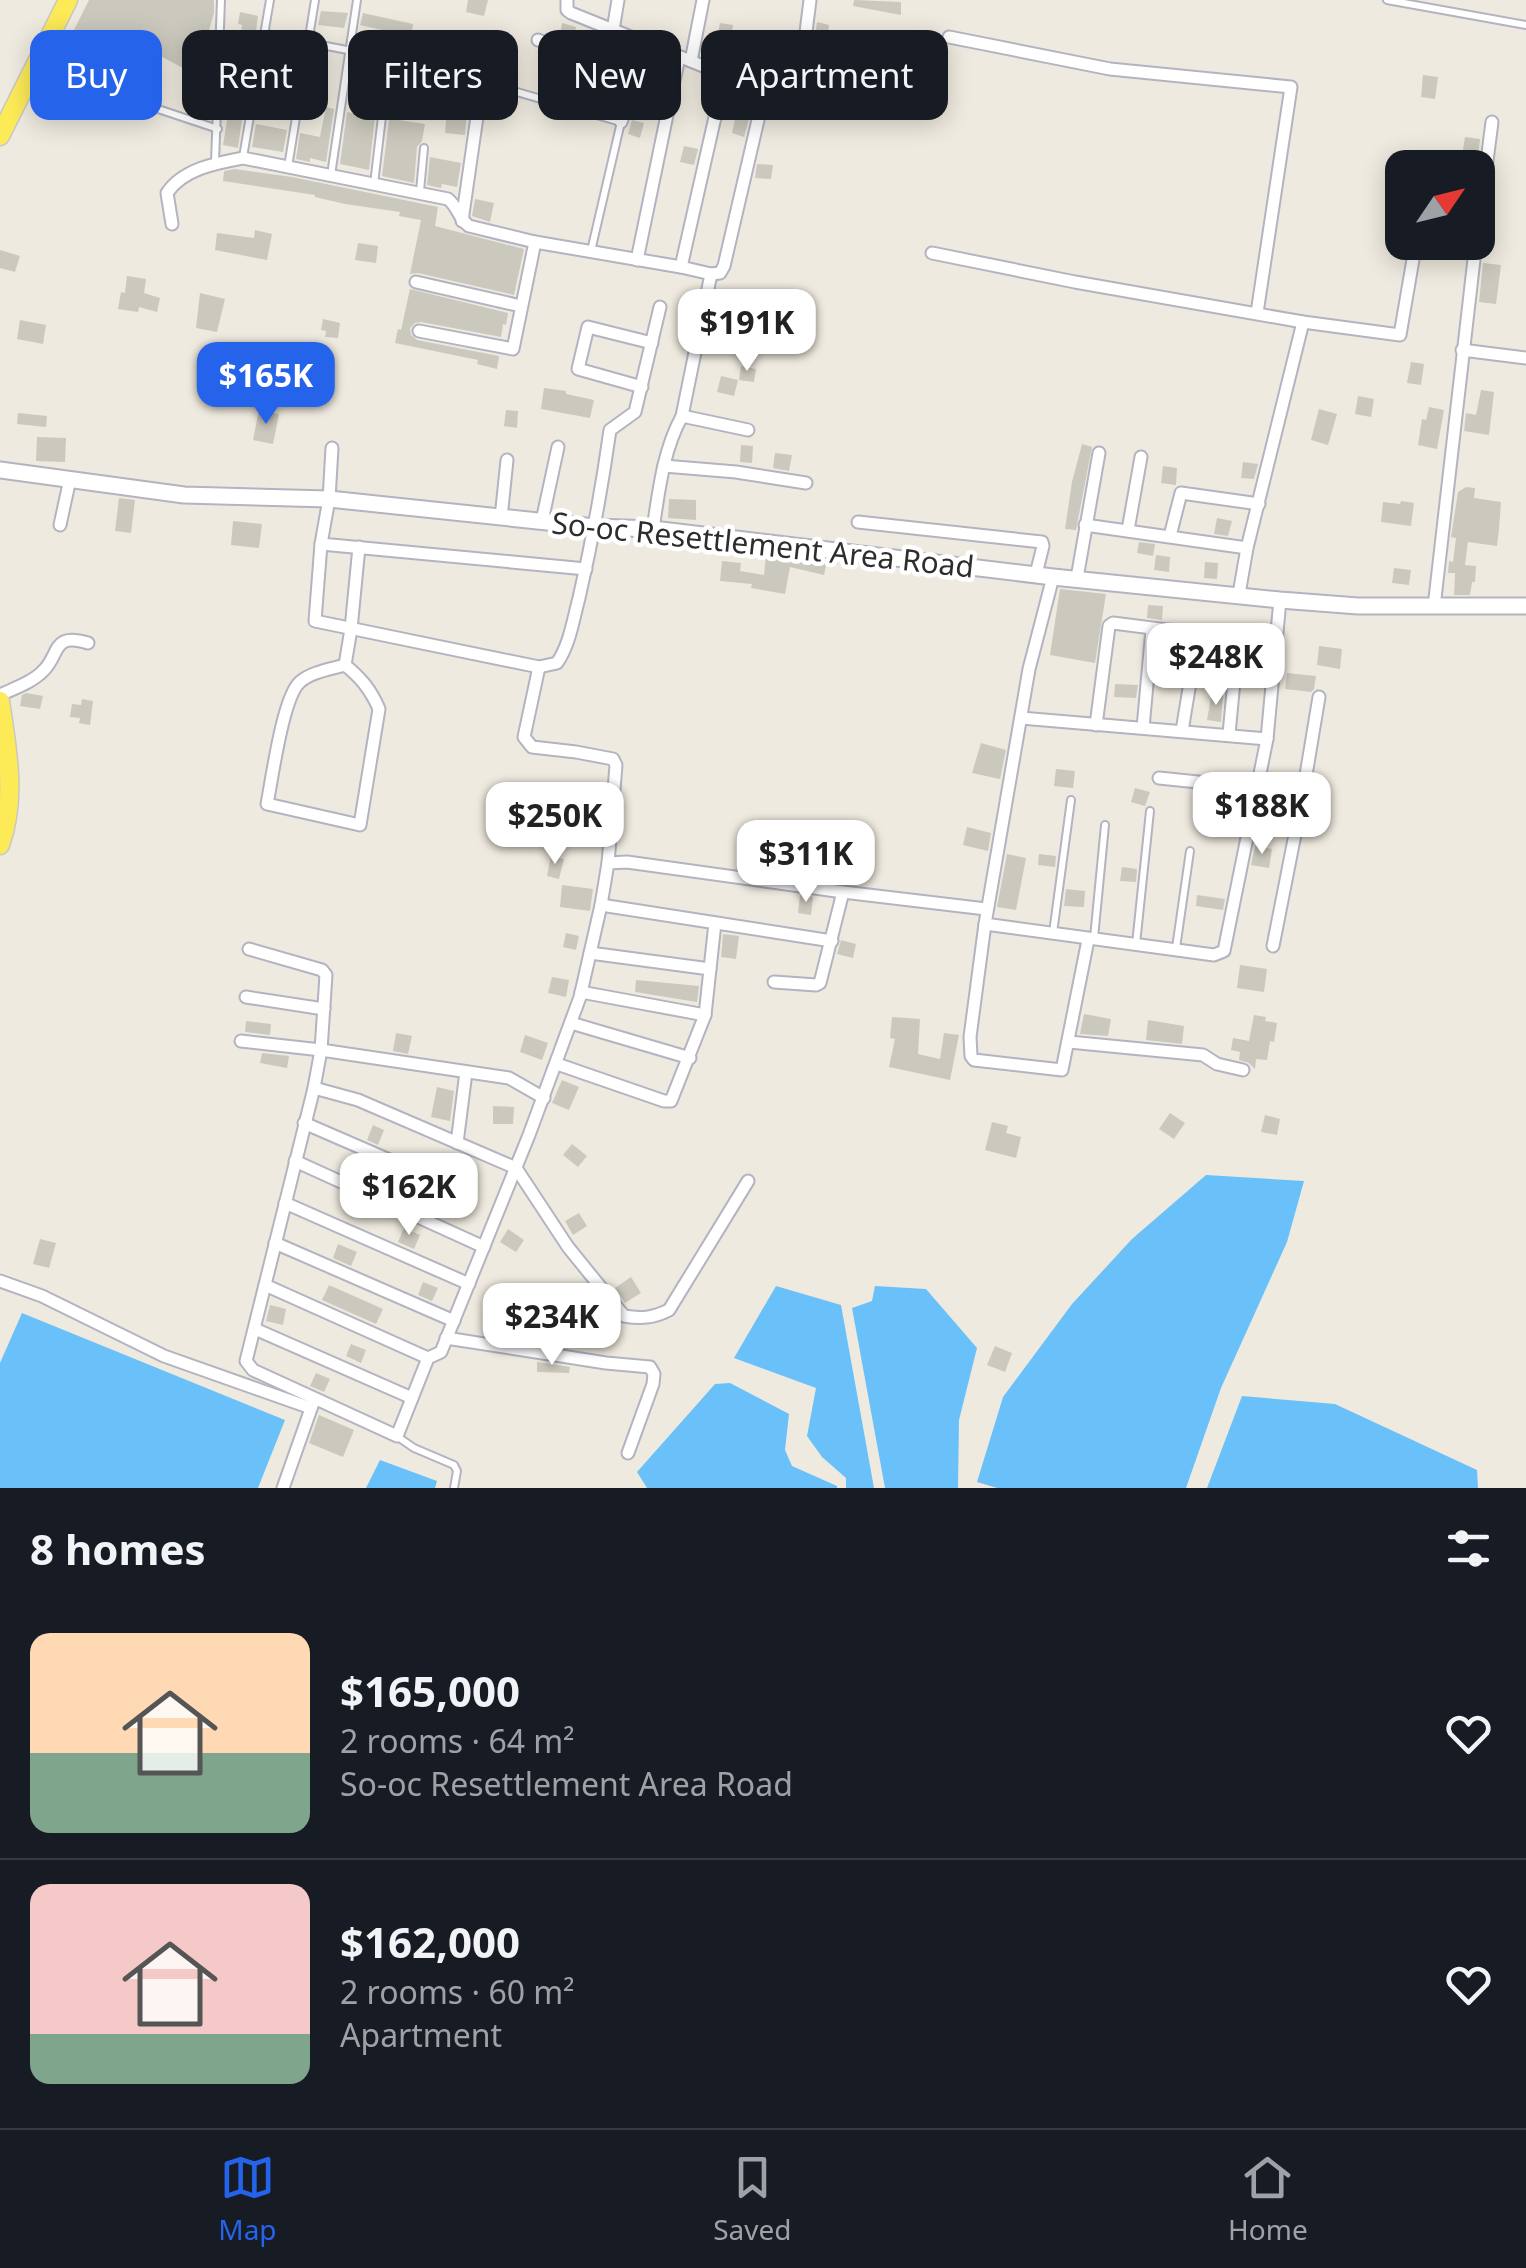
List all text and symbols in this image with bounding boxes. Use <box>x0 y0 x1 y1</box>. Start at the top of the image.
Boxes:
chip: Buy <box>30 30 162 120</box>
chip: Rent <box>182 30 328 120</box>
chip: Filters <box>348 30 518 120</box>
chip: New <box>538 30 681 120</box>
chip: Apartment <box>701 30 948 120</box>
north arrow <box>1385 150 1495 260</box>
map controls <box>1385 150 1495 260</box>
pin: $191K <box>677 289 817 374</box>
text: $191K <box>700 300 794 343</box>
pin: $165K <box>196 342 336 427</box>
text: $165K <box>219 353 313 396</box>
street label: So-oc Resettlement Area Road <box>550 501 976 587</box>
pin: $248K <box>1146 623 1286 708</box>
text: $248K <box>1169 634 1263 677</box>
pin: $188K <box>1192 772 1332 857</box>
pin: $250K <box>485 782 625 867</box>
text: $188K <box>1215 783 1309 826</box>
text: $250K <box>508 793 602 836</box>
pin: $311K <box>736 820 876 905</box>
text: $311K <box>759 831 853 874</box>
pin: $162K <box>339 1153 479 1238</box>
text: $162K <box>362 1164 456 1207</box>
pin: $234K <box>482 1283 622 1368</box>
text: $234K <box>505 1294 599 1337</box>
text: 8 homes <box>30 1520 206 1577</box>
icon: filters <box>1441 1521 1496 1576</box>
text: $165,000 <box>340 1662 520 1719</box>
icon: home <box>110 1673 230 1793</box>
icon: heart <box>1441 1706 1496 1761</box>
text: 2 rooms · 64 m² <box>340 1719 574 1762</box>
text: So-oc Resettlement Area Road <box>340 1762 793 1805</box>
text: $162,000 <box>340 1913 520 1970</box>
icon: home <box>110 1924 230 2044</box>
icon: heart <box>1441 1957 1496 2012</box>
text: 2 rooms · 60 m² <box>340 1970 574 2013</box>
text: Apartment <box>340 2013 502 2056</box>
tab: Map <box>218 2150 277 2248</box>
tab: Saved <box>713 2150 791 2248</box>
tab: Home <box>1228 2150 1308 2248</box>

